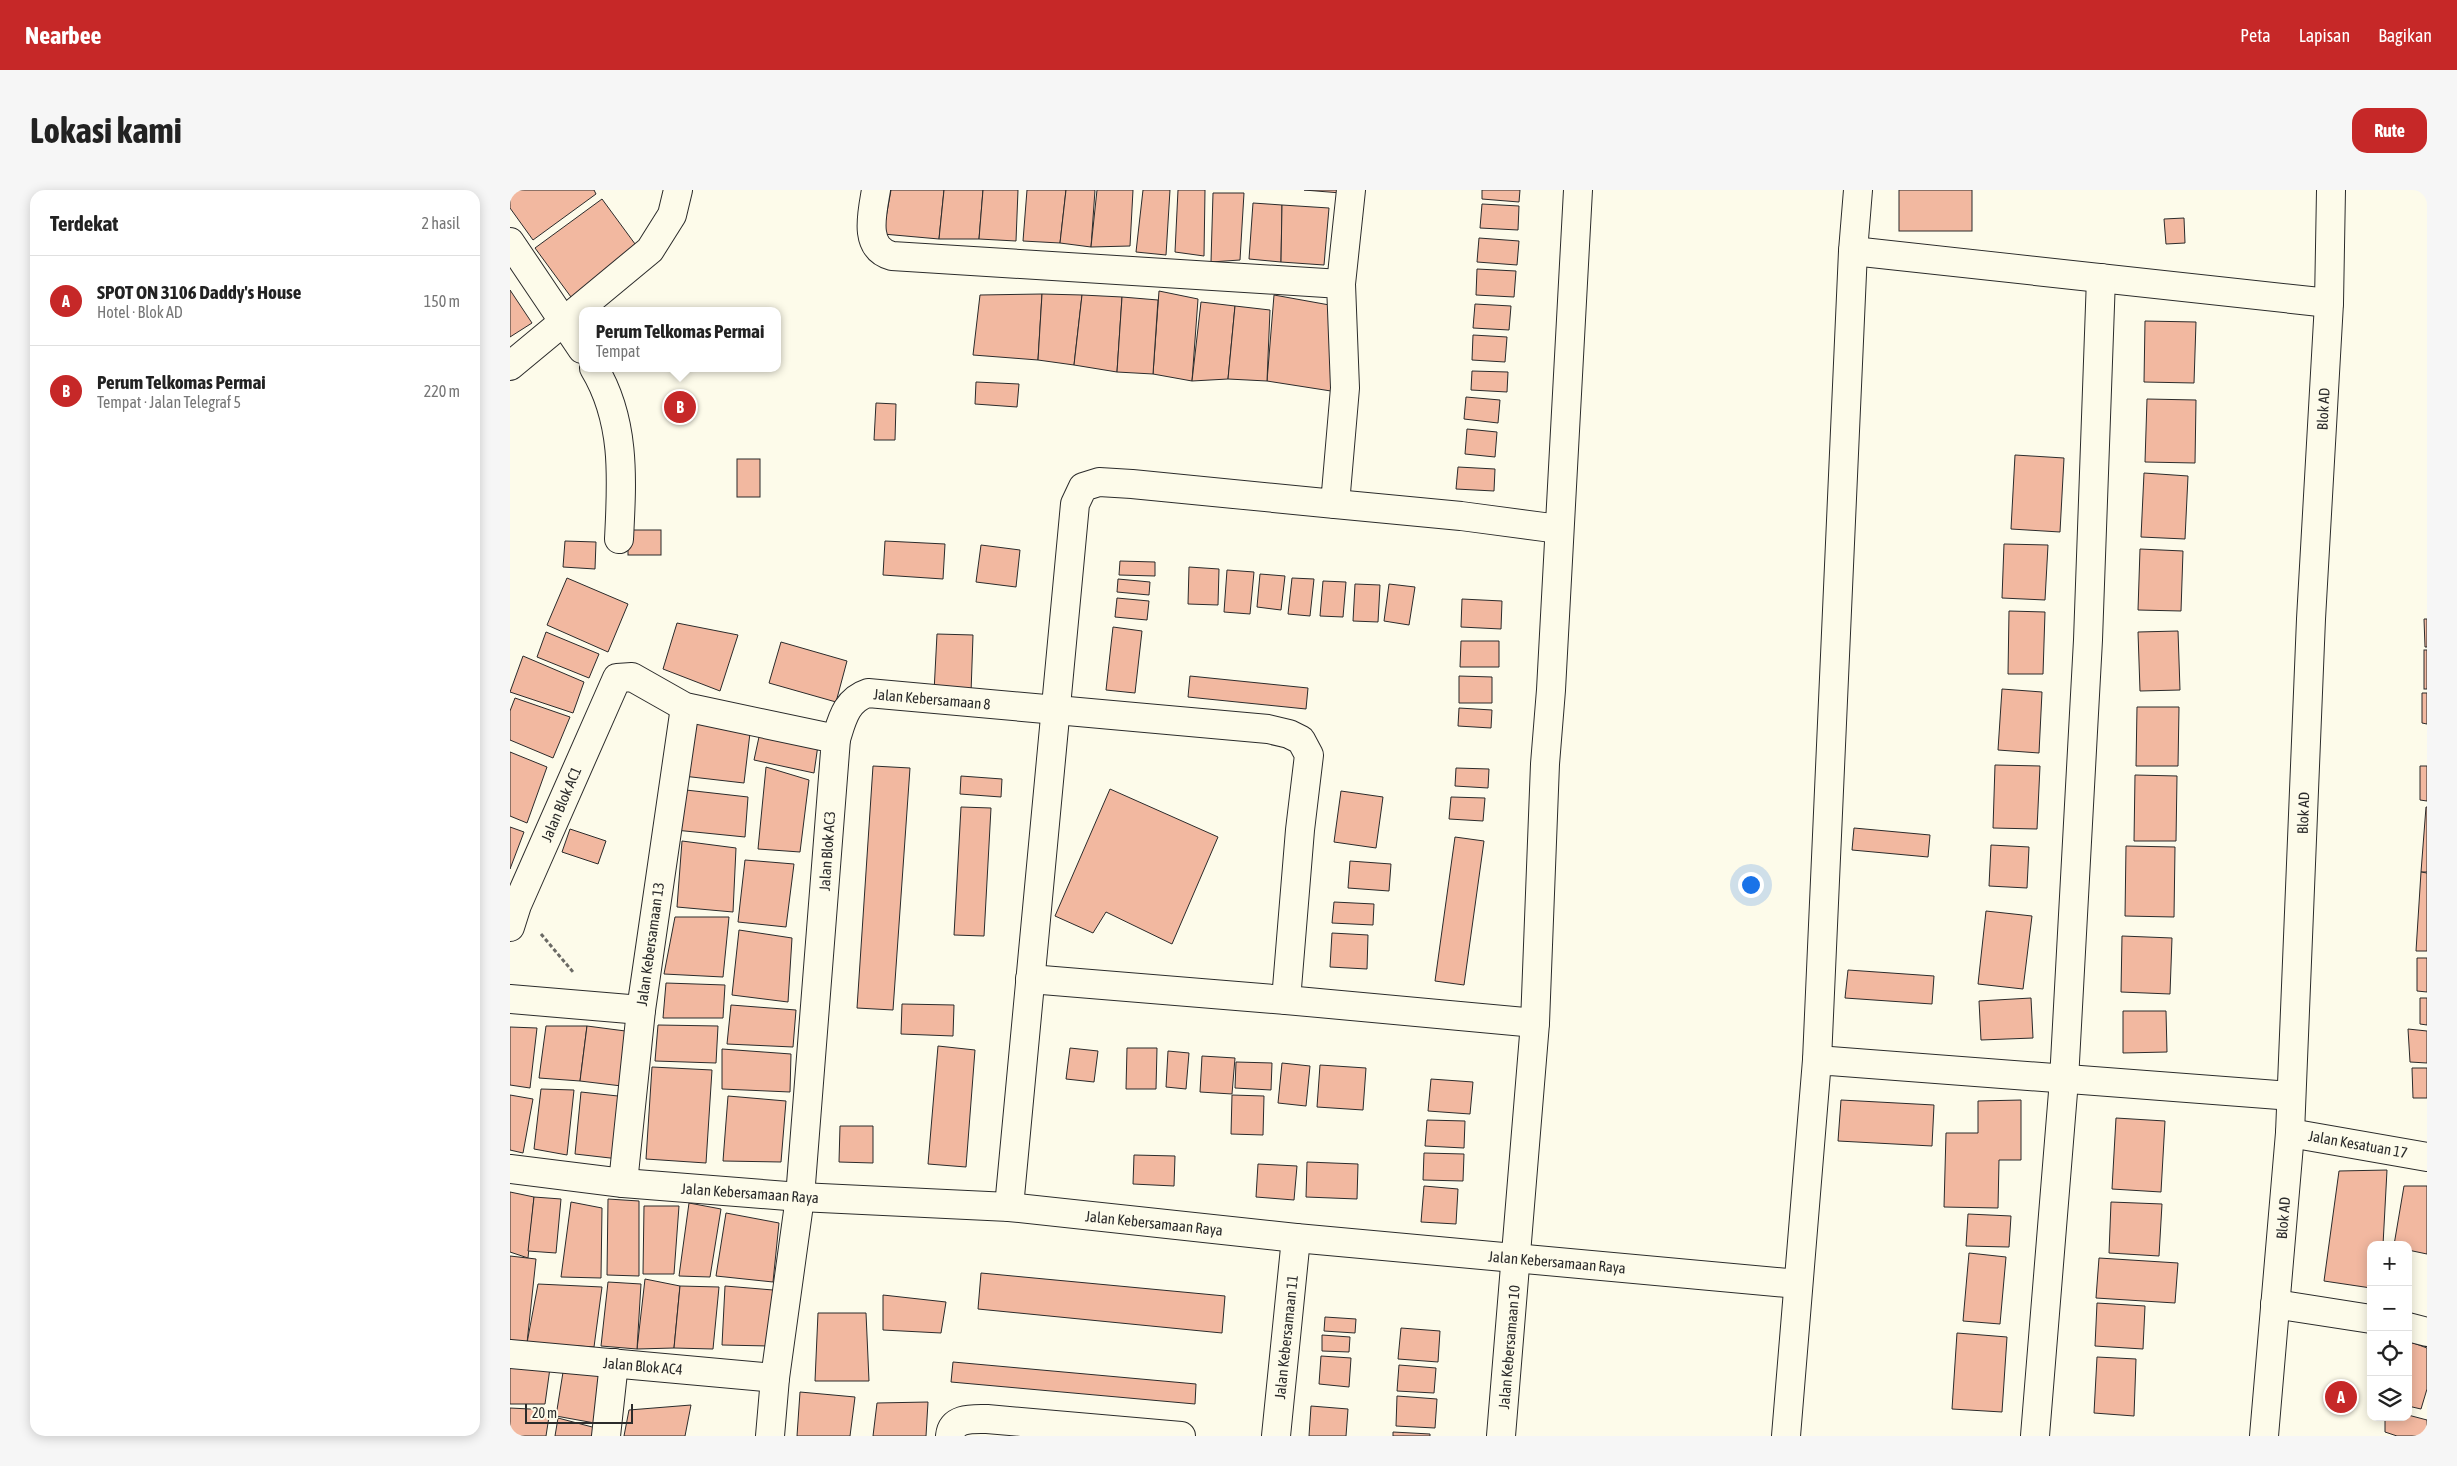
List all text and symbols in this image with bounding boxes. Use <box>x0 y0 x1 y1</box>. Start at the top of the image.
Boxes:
text: Nearbee <box>25 22 101 49</box>
text: Peta <box>2240 25 2271 46</box>
text: Lapisan <box>2299 25 2350 46</box>
text: Bagikan <box>2378 25 2432 46</box>
button: Rute <box>2352 108 2427 153</box>
text: Lokasi kami <box>30 110 182 150</box>
text: Terdekat <box>50 211 118 235</box>
text: 2 hasil <box>422 214 460 232</box>
text: SPOT ON 3106 Daddy's House <box>97 281 301 303</box>
text: A <box>62 292 70 310</box>
text: 150 m <box>424 292 460 310</box>
text: Hotel · Blok AD <box>97 303 183 321</box>
popup <box>579 307 781 372</box>
text: Perum Telkomas Permai <box>596 320 764 342</box>
text: Tempat <box>596 342 640 360</box>
text: Perum Telkomas Permai <box>97 371 266 393</box>
text: B <box>62 382 70 400</box>
text: 220 m <box>424 382 460 400</box>
street label: Blok AD <box>2313 387 2333 431</box>
pin: B <box>664 388 696 426</box>
text: Tempat · Jalan Telegraf 5 <box>97 393 241 411</box>
street label: Jalan Kebersamaan 8 <box>873 685 991 713</box>
street label: Jalan Blok AC1 <box>538 764 584 844</box>
street label: Blok AD <box>2294 792 2312 834</box>
street label: Jalan Blok AC3 <box>816 811 838 891</box>
your location <box>1738 872 1764 898</box>
street label: Jalan Kebersamaan 13 <box>633 881 667 1007</box>
street label: Jalan Kesatuan 17 <box>2307 1127 2409 1161</box>
street label: Jalan Kebersamaan Raya <box>681 1180 819 1206</box>
street label: Blok AD <box>2273 1196 2293 1240</box>
street label: Jalan Kebersamaan Raya <box>1084 1207 1224 1239</box>
map controls <box>2367 1241 2412 1421</box>
button: + <box>2367 1241 2412 1286</box>
street label: Jalan Kebersamaan Raya <box>1487 1248 1627 1276</box>
street label: Jalan Kebersamaan 11 <box>1271 1274 1301 1400</box>
street label: Jalan Kebersamaan 10 <box>1495 1284 1523 1410</box>
button: − <box>2367 1286 2412 1331</box>
button: locate <box>2367 1331 2412 1376</box>
street label: Jalan Blok AC4 <box>602 1354 684 1378</box>
button: layers <box>2367 1376 2412 1421</box>
pin: A <box>2325 1378 2357 1416</box>
scale bar <box>525 1401 632 1424</box>
text: 20 m <box>532 1405 557 1421</box>

